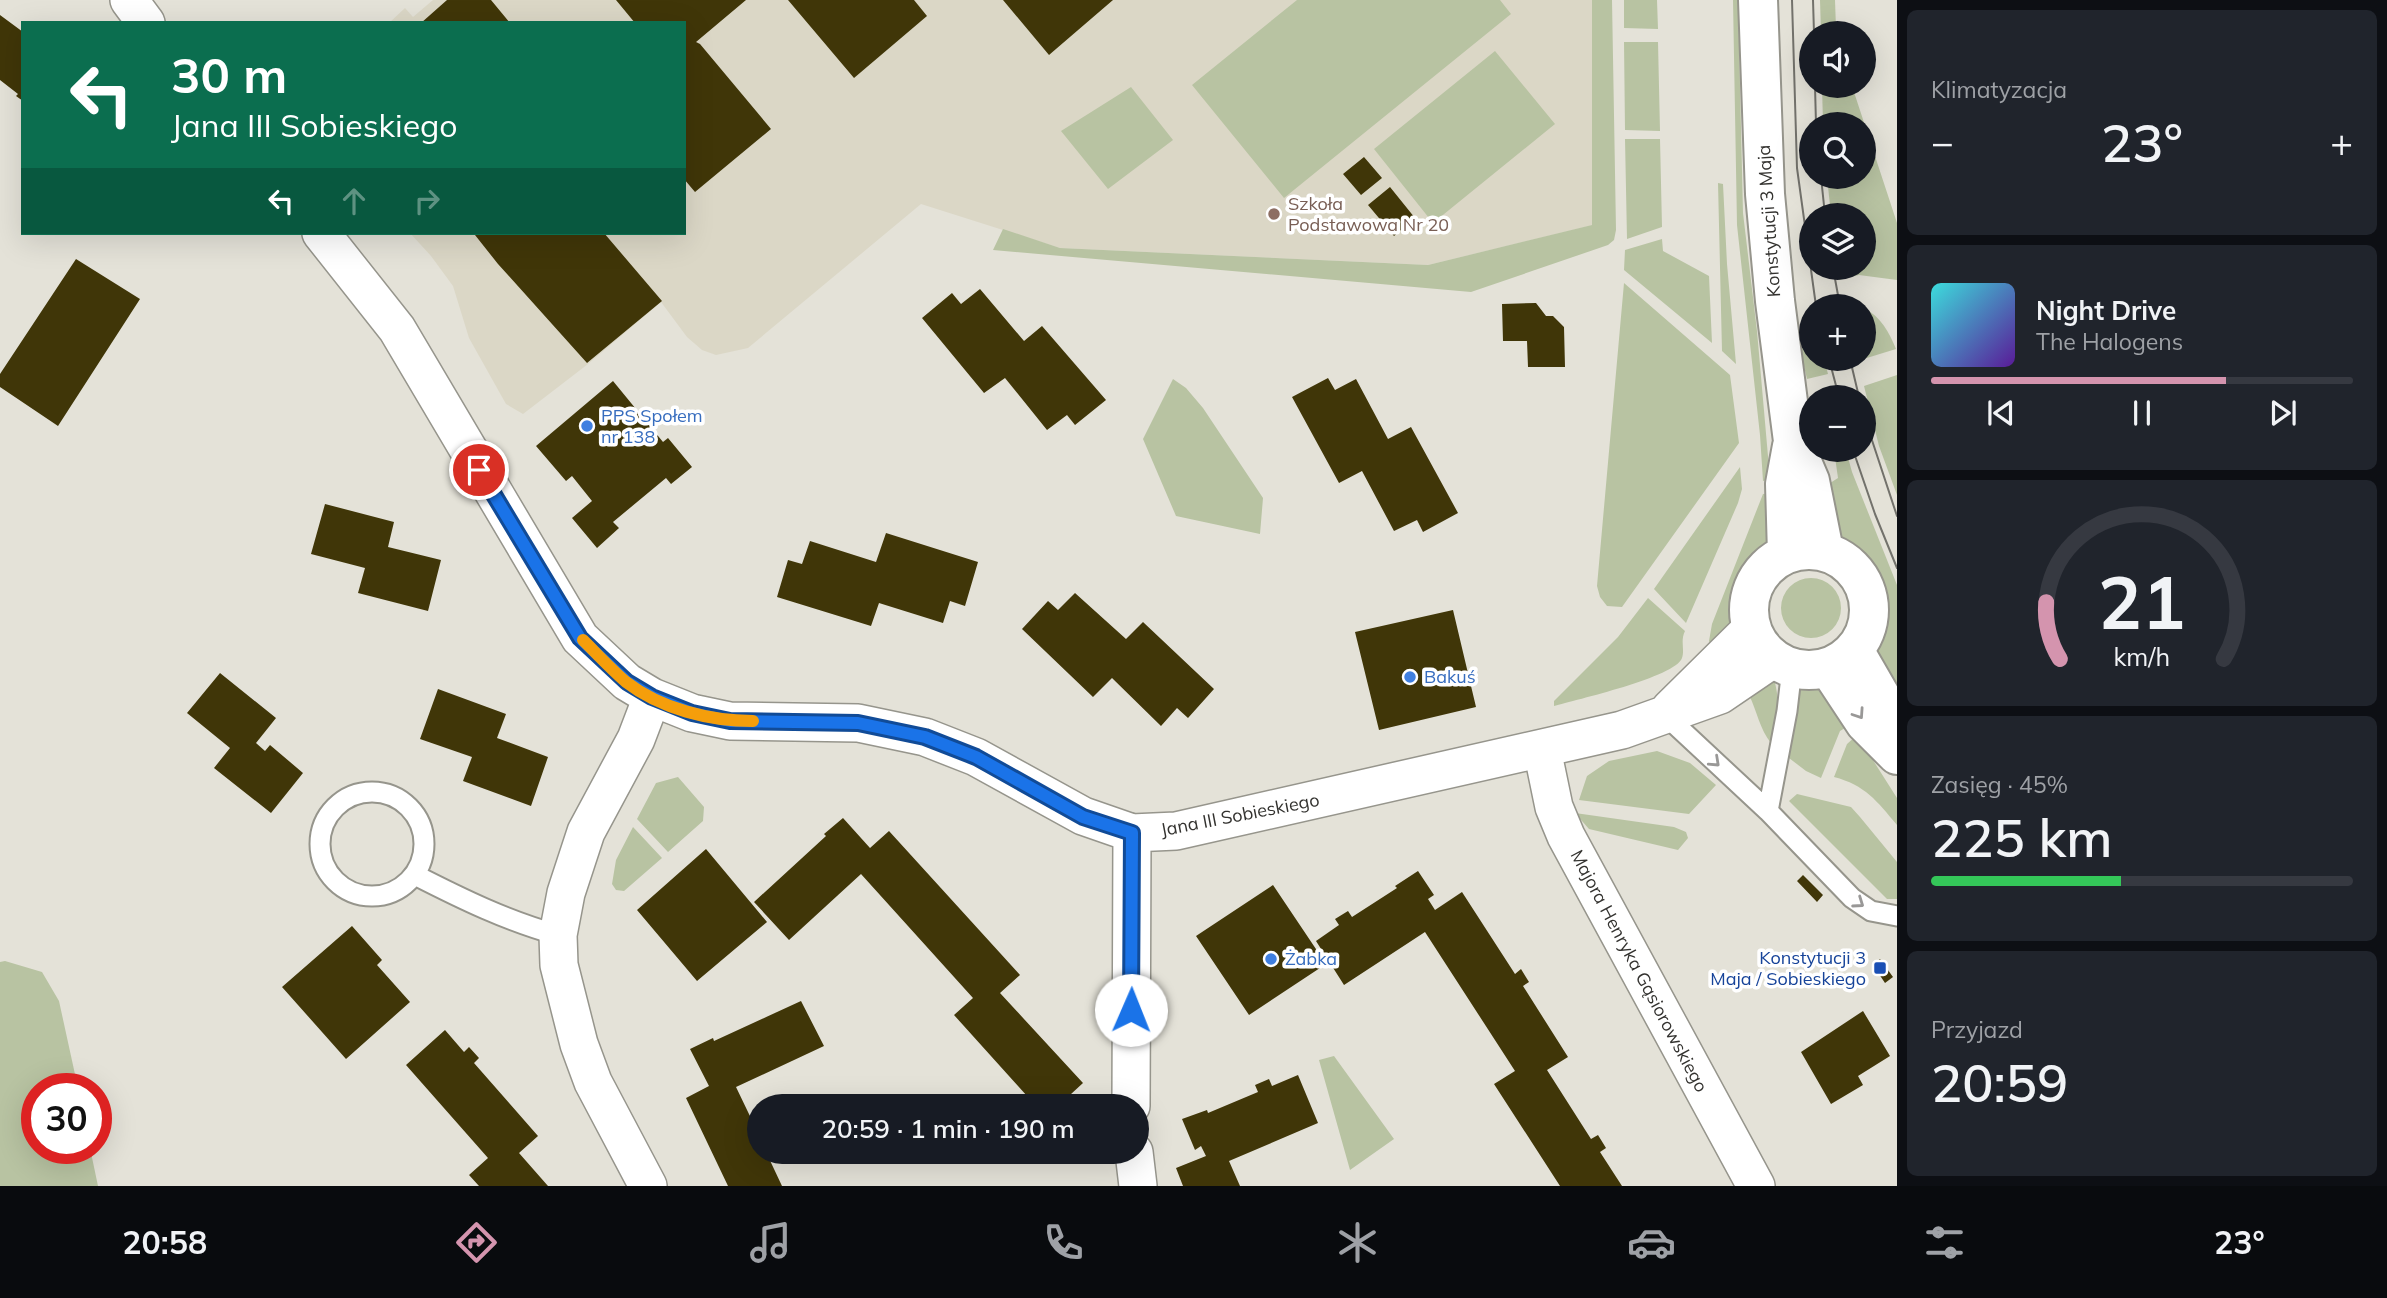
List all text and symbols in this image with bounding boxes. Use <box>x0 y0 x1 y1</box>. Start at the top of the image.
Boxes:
map controls <box>1799 21 1876 462</box>
button: sound <box>1799 21 1876 98</box>
text: 30 m <box>171 44 287 105</box>
icon: left <box>56 49 147 140</box>
text: Klimatyzacja <box>1931 75 2067 104</box>
text: Jana III Sobieskiego <box>171 105 458 145</box>
text: 23° <box>2101 110 2183 175</box>
button: search <box>1799 112 1876 189</box>
text: − <box>1931 118 1954 166</box>
text: + <box>2330 118 2353 166</box>
street label: Konstytucji 3 Maja <box>1752 144 1785 298</box>
icon: left <box>262 182 300 220</box>
icon: ahead <box>335 182 373 220</box>
icon: right <box>408 182 446 220</box>
place label: Szkoła Podstawowa Nr 20 <box>1288 192 1449 236</box>
button: layers <box>1799 203 1876 280</box>
marker: Szkoła Podstawowa Nr 20 <box>1266 206 1282 222</box>
button: + <box>1799 294 1876 371</box>
text: Night Drive <box>2036 294 2176 327</box>
text: The Halogens <box>2036 327 2183 356</box>
button: − <box>1799 385 1876 462</box>
icon: previous <box>1982 394 2020 432</box>
icon: pause <box>2123 394 2161 432</box>
icon: next <box>2264 394 2302 432</box>
place label: PPS Społem nr 138 <box>601 404 703 448</box>
marker: PPS Społem nr 138 <box>579 418 595 434</box>
pin <box>449 440 509 500</box>
icon: arrive <box>460 451 498 489</box>
text: 21 <box>2098 556 2186 647</box>
text: km/h <box>2114 641 2170 672</box>
place label: Bakuś <box>1424 665 1476 688</box>
marker: Bakuś <box>1402 669 1418 685</box>
one-way arrow <box>1851 706 1863 719</box>
one-way arrow <box>1707 753 1720 766</box>
text: Zasięg · 45% <box>1931 770 2068 799</box>
street label: Jana III Sobieskiego <box>1159 788 1321 841</box>
text: 225 km <box>1931 805 2112 870</box>
street label: Majora Henryka Gąsiorowskiego <box>1566 846 1713 1096</box>
one-way arrow <box>1851 895 1864 907</box>
place label: Konstytucji 3 Maja / Sobieskiego <box>1710 946 1866 990</box>
place label: Żabka <box>1285 947 1337 970</box>
marker: Żabka <box>1263 951 1279 967</box>
marker: Konstytucji 3 Maja / Sobieskiego <box>1872 960 1888 976</box>
position arrow <box>1094 973 1168 1047</box>
text: Przyjazd <box>1931 1015 2023 1044</box>
text: 20:59 <box>1931 1050 2068 1115</box>
speed limit sign: 30 <box>21 1073 112 1164</box>
text: 20:59 · 1 min · 190 m <box>821 1112 1075 1145</box>
icon: directions <box>452 1218 501 1267</box>
icon: music <box>746 1218 795 1267</box>
icon: phone <box>1039 1218 1088 1267</box>
icon: climate <box>1333 1218 1382 1267</box>
icon: car <box>1627 1218 1676 1267</box>
icon: filters <box>1920 1218 1969 1267</box>
text: 20:58 <box>122 1222 207 1262</box>
text: 23° <box>2214 1222 2265 1262</box>

